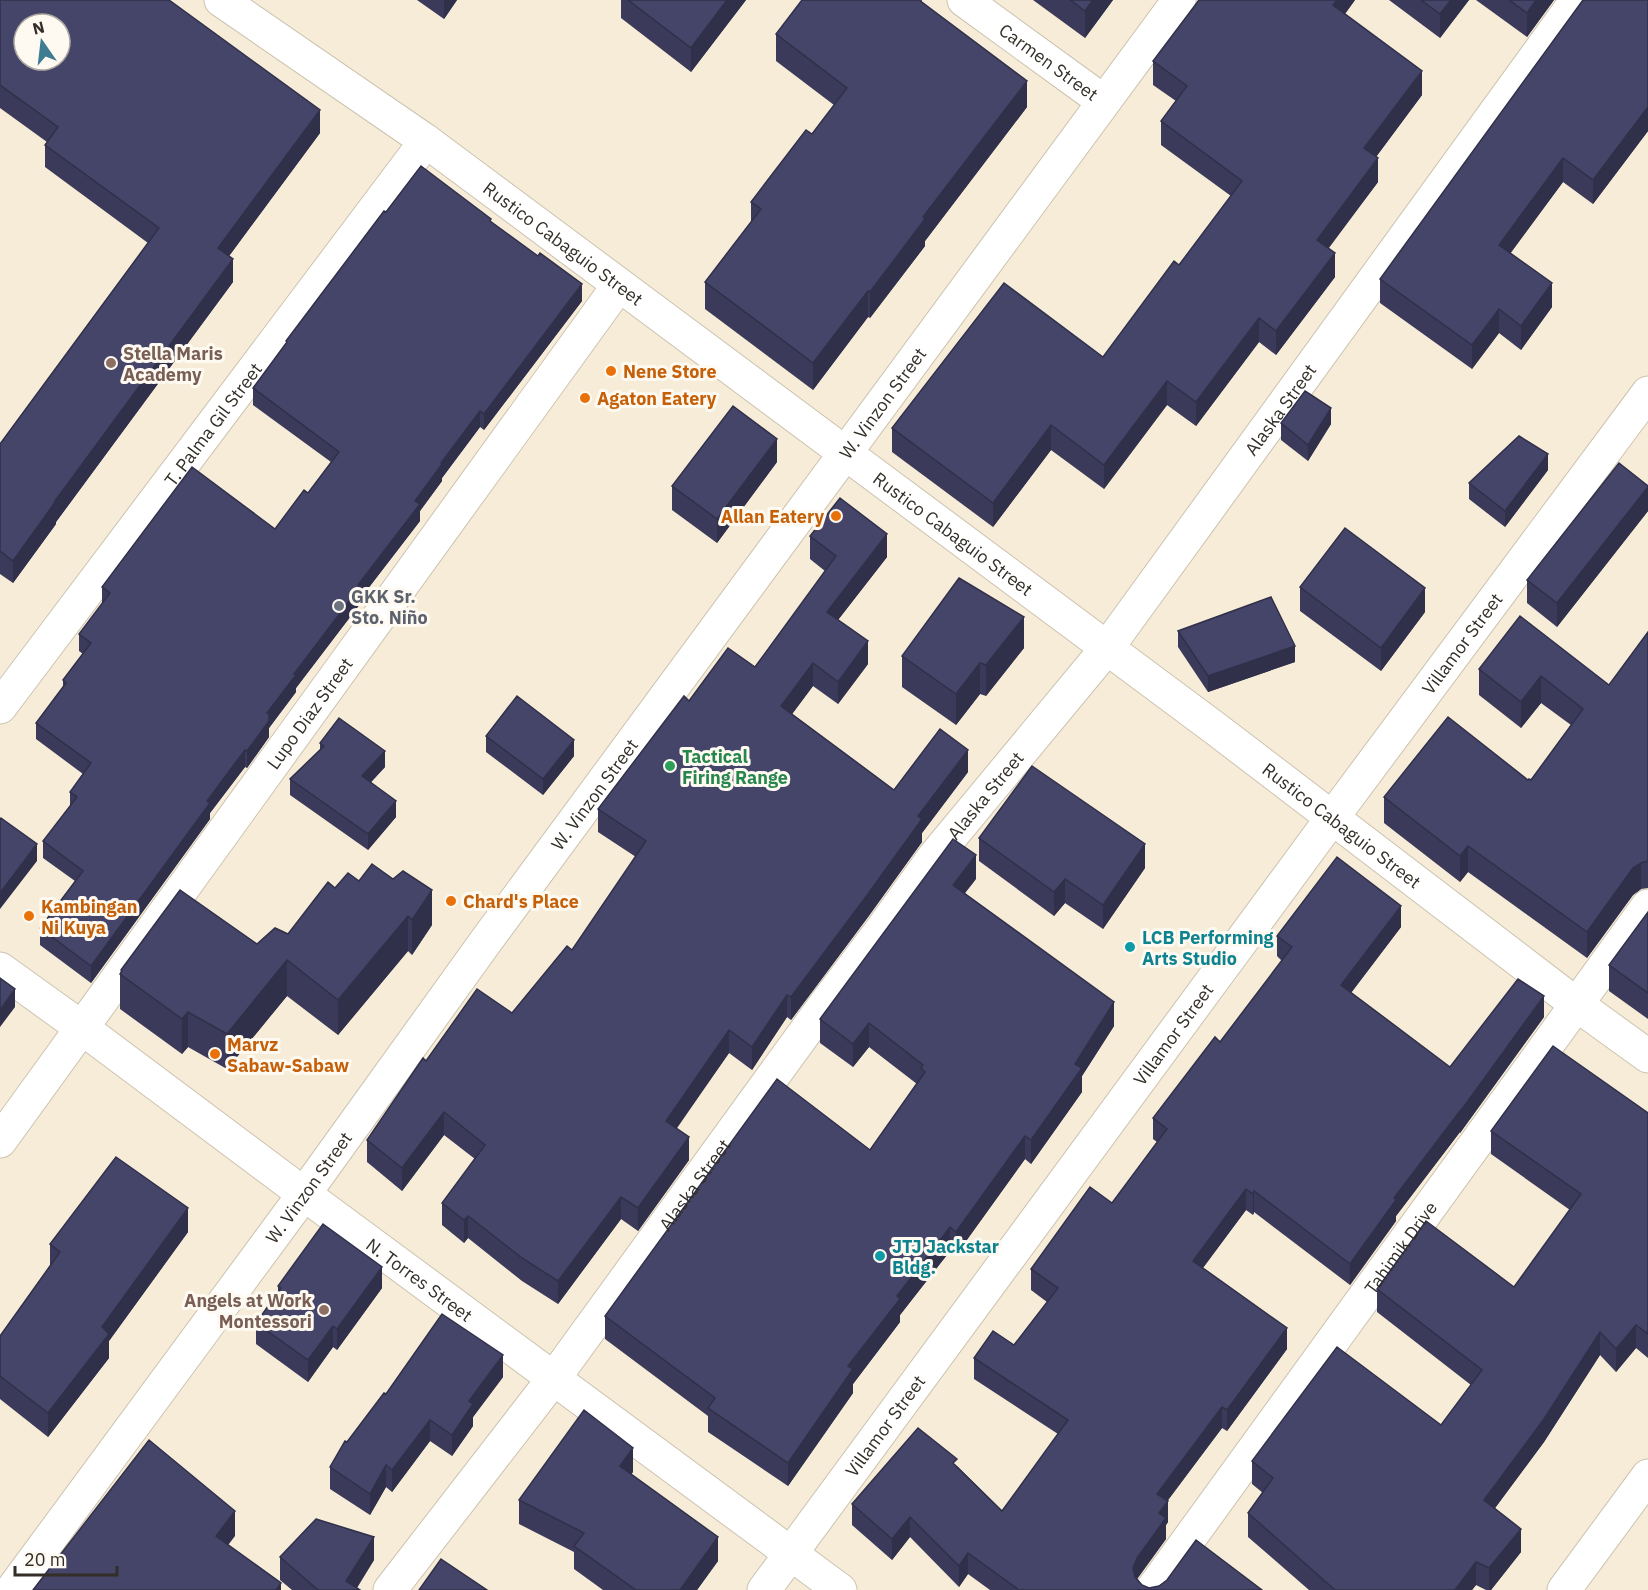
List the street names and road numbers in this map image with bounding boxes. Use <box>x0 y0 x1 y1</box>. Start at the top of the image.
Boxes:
street label: Carmen Street <box>995 18 1103 105</box>
street label: Rustico Cabaguio Street <box>479 176 648 310</box>
street label: W. Vinzon Street <box>834 343 931 463</box>
street label: T. Palma Gil Street <box>159 358 267 490</box>
street label: Alaska Street <box>1239 359 1321 460</box>
street label: Rustico Cabaguio Street <box>869 466 1038 600</box>
street label: Villamor Street <box>1417 588 1507 699</box>
street label: Lupo Diaz Street <box>261 653 357 773</box>
street label: W. Vinzon Street <box>546 734 643 854</box>
street label: Alaska Street <box>942 747 1028 844</box>
street label: Rustico Cabaguio Street <box>1258 757 1426 893</box>
street label: Villamor Street <box>1128 979 1218 1090</box>
street label: W. Vinzon Street <box>260 1127 357 1248</box>
street label: Alaska Street <box>653 1134 735 1235</box>
street label: Tahimik Drive <box>1359 1197 1442 1298</box>
street label: N. Torres Street <box>362 1233 477 1326</box>
street label: Villamor Street <box>840 1370 930 1481</box>

